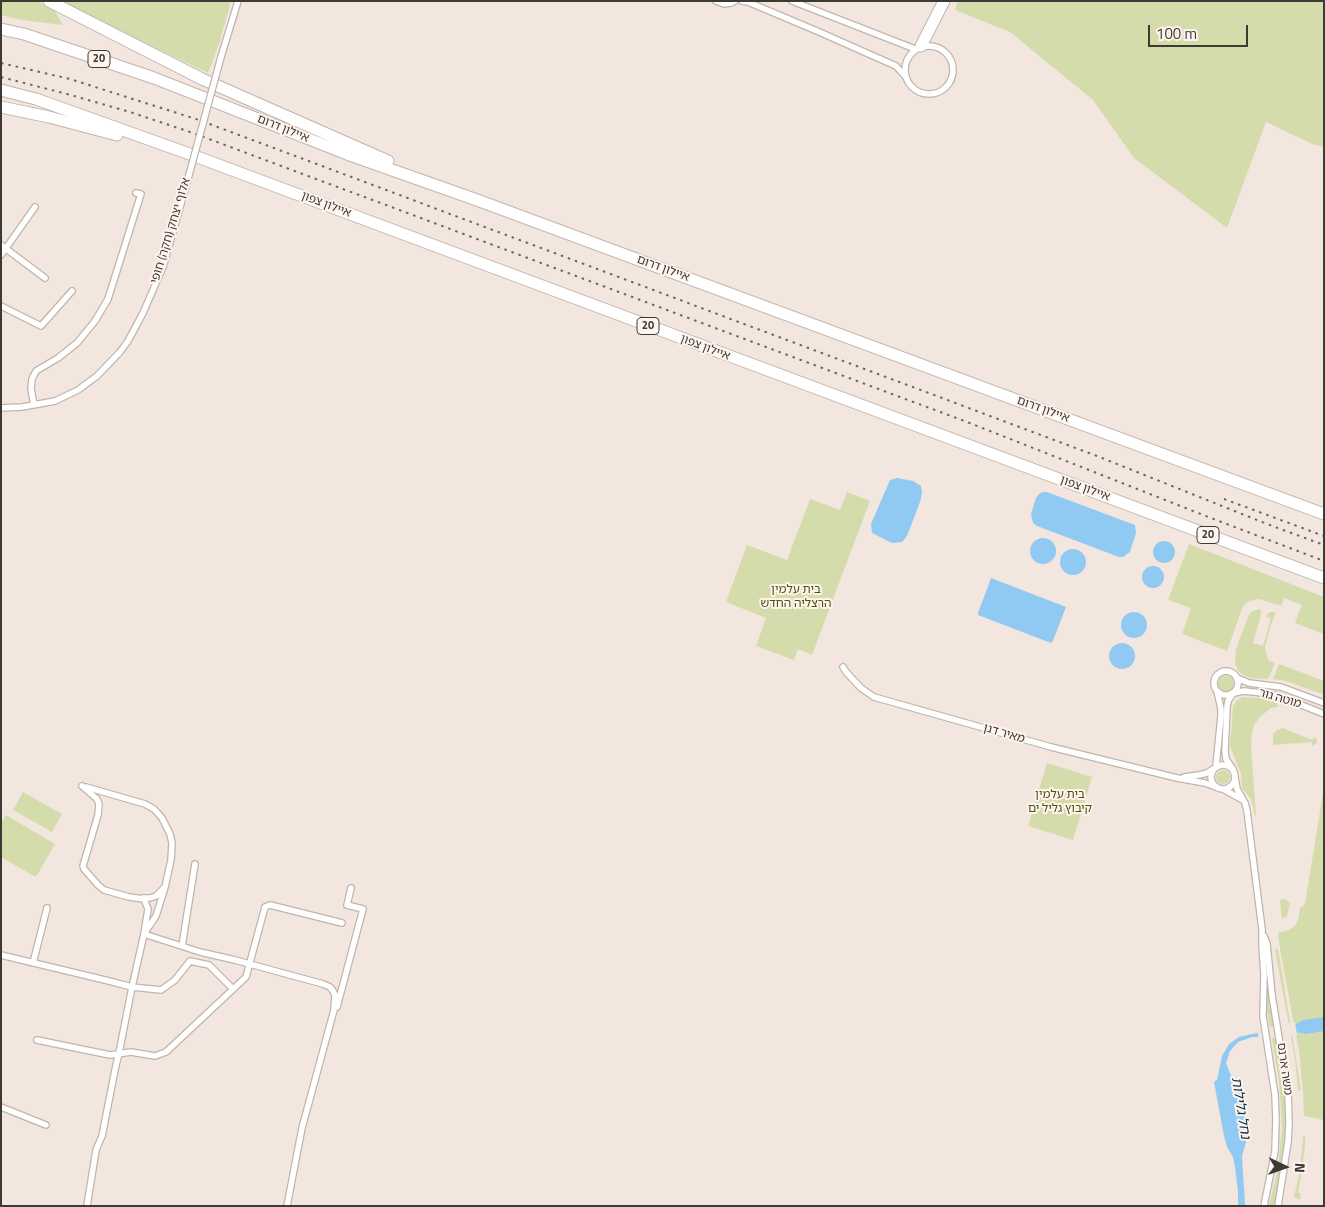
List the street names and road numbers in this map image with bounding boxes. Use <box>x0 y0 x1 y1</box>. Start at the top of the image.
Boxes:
road number: 20 <box>88 51 110 68</box>
street label: איילון דרום <box>255 112 311 146</box>
street label: אלוף יצחק (חקה) חופי <box>148 176 194 286</box>
street label: איילון צפון <box>299 189 353 221</box>
street label: איילון דרום <box>635 253 691 285</box>
road number: 20 <box>637 318 659 334</box>
street label: איילון צפון <box>678 332 732 364</box>
street label: איילון דרום <box>1015 394 1071 426</box>
street label: איילון צפון <box>1058 473 1112 505</box>
road number: 20 <box>1197 526 1219 544</box>
street label: מוטה גור <box>1257 686 1303 712</box>
street label: מאיר דגן <box>982 721 1026 747</box>
street label: משה ארנס <box>1273 1042 1295 1096</box>

